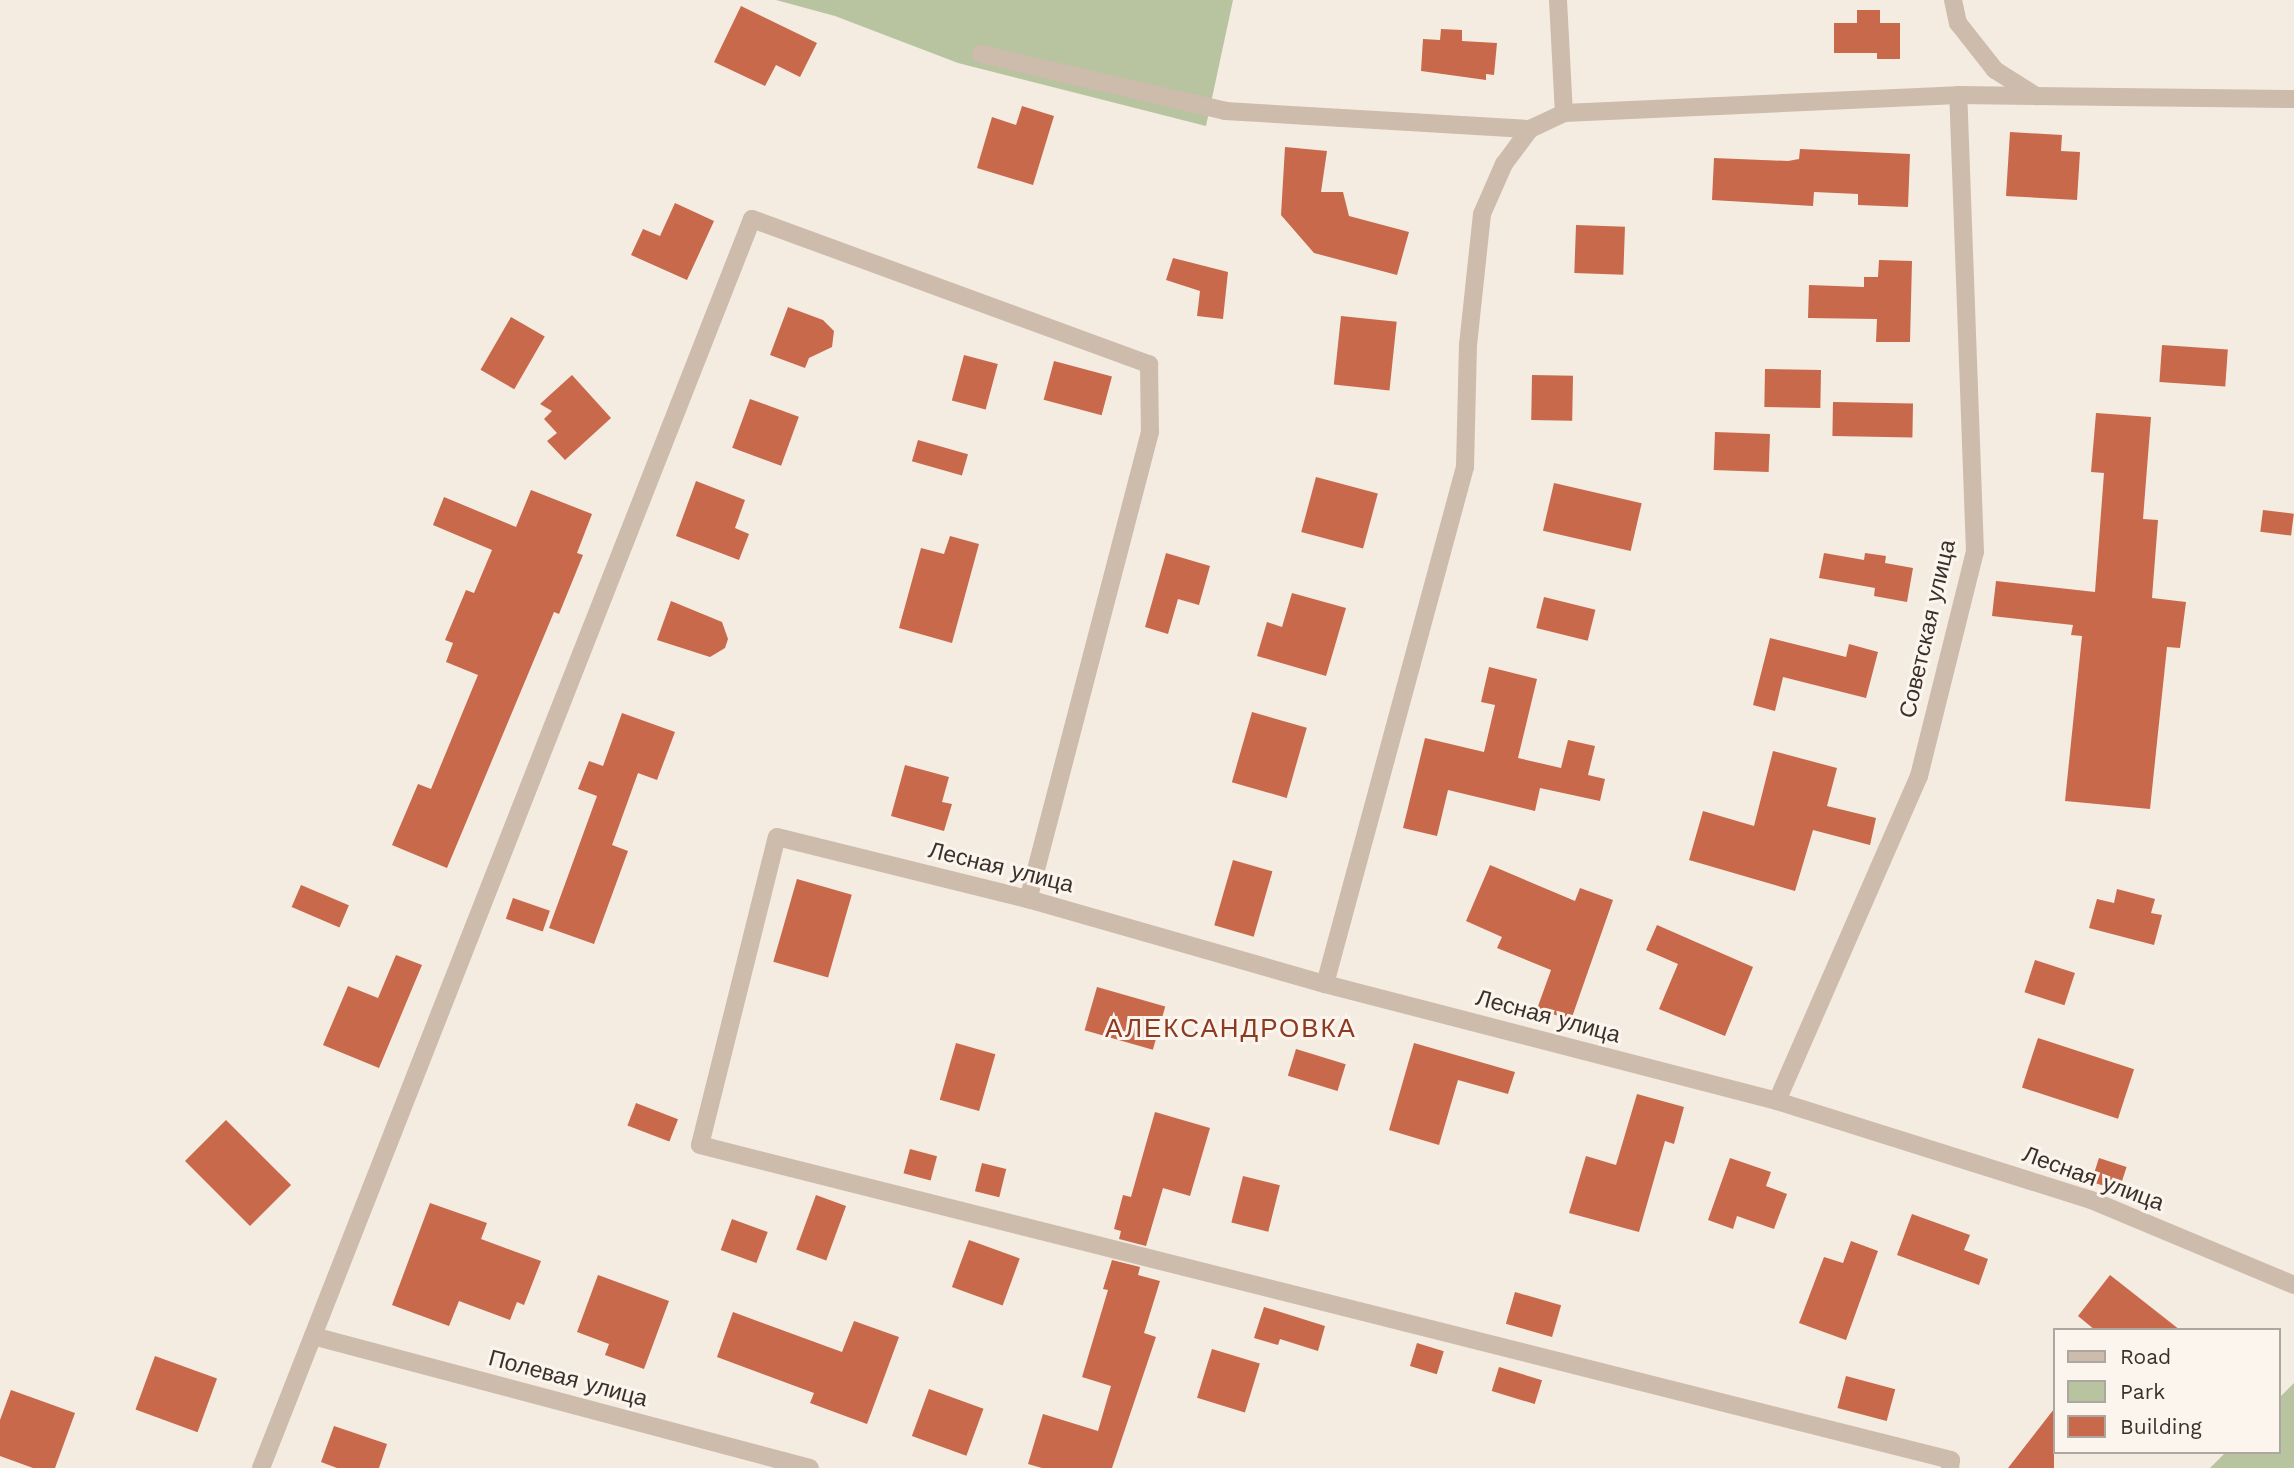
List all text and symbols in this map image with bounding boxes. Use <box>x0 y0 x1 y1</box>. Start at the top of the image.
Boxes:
street label: Советская улица <box>1894 537 1962 721</box>
street label: Лесная улица <box>926 837 1076 899</box>
street label: Лесная улица <box>1473 984 1623 1050</box>
district label: АЛЕКСАНДРОВКА <box>1107 1013 1355 1045</box>
street label: Лесная улица <box>2019 1141 2167 1217</box>
legend <box>2052 1328 2280 1454</box>
text: Road <box>2120 1344 2171 1369</box>
street label: Полевая улица <box>486 1345 650 1413</box>
text: Park <box>2120 1379 2165 1404</box>
text: Building <box>2120 1414 2202 1439</box>

